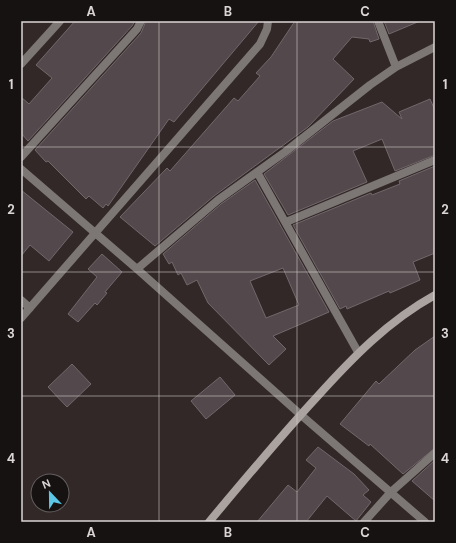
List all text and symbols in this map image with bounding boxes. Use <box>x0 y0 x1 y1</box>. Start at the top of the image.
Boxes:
text: A <box>86 3 96 20</box>
text: B <box>224 3 232 20</box>
text: C <box>360 3 370 20</box>
text: 1 <box>9 76 13 93</box>
text: 1 <box>443 76 447 93</box>
text: 2 <box>7 201 15 218</box>
text: 2 <box>441 201 449 218</box>
text: 3 <box>7 325 15 342</box>
text: 3 <box>441 325 449 342</box>
text: 4 <box>7 450 15 467</box>
text: 4 <box>441 450 449 467</box>
north arrow <box>30 473 70 513</box>
text: N <box>40 476 53 492</box>
text: A <box>86 524 96 541</box>
text: B <box>224 524 232 541</box>
text: C <box>360 524 370 541</box>

